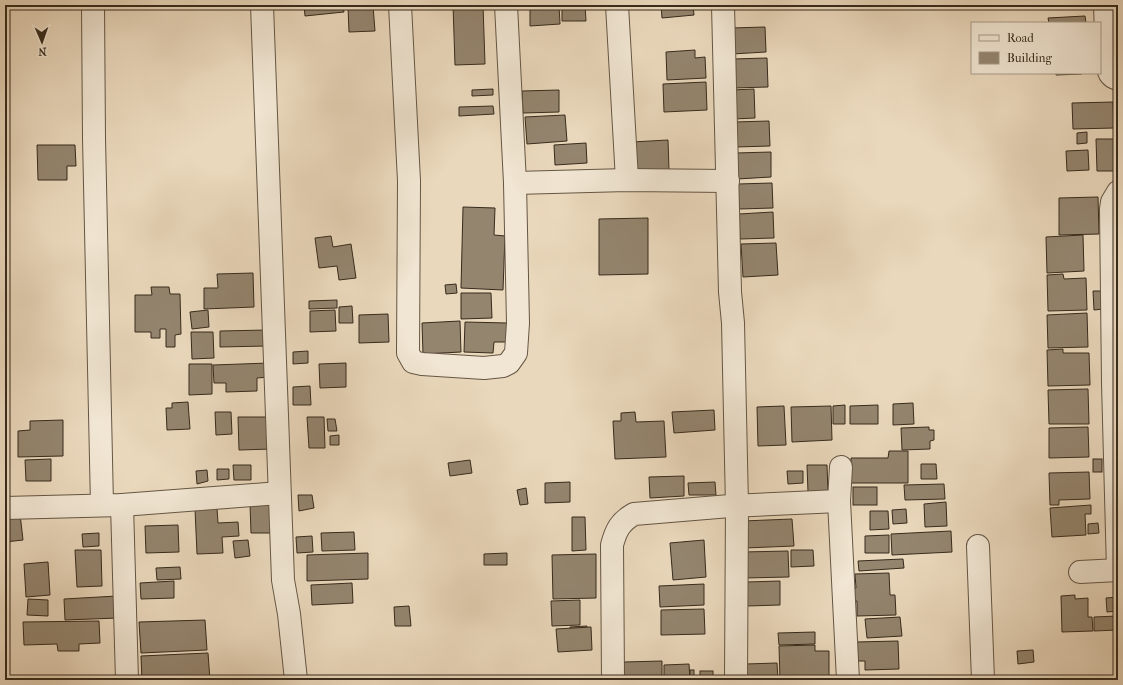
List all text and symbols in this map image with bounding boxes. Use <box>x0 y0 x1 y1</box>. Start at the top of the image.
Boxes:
north arrow <box>22 22 62 62</box>
legend <box>971 22 1101 74</box>
text: Road <box>1007 31 1034 45</box>
text: N <box>37 45 47 58</box>
text: Building <box>1007 51 1052 65</box>

